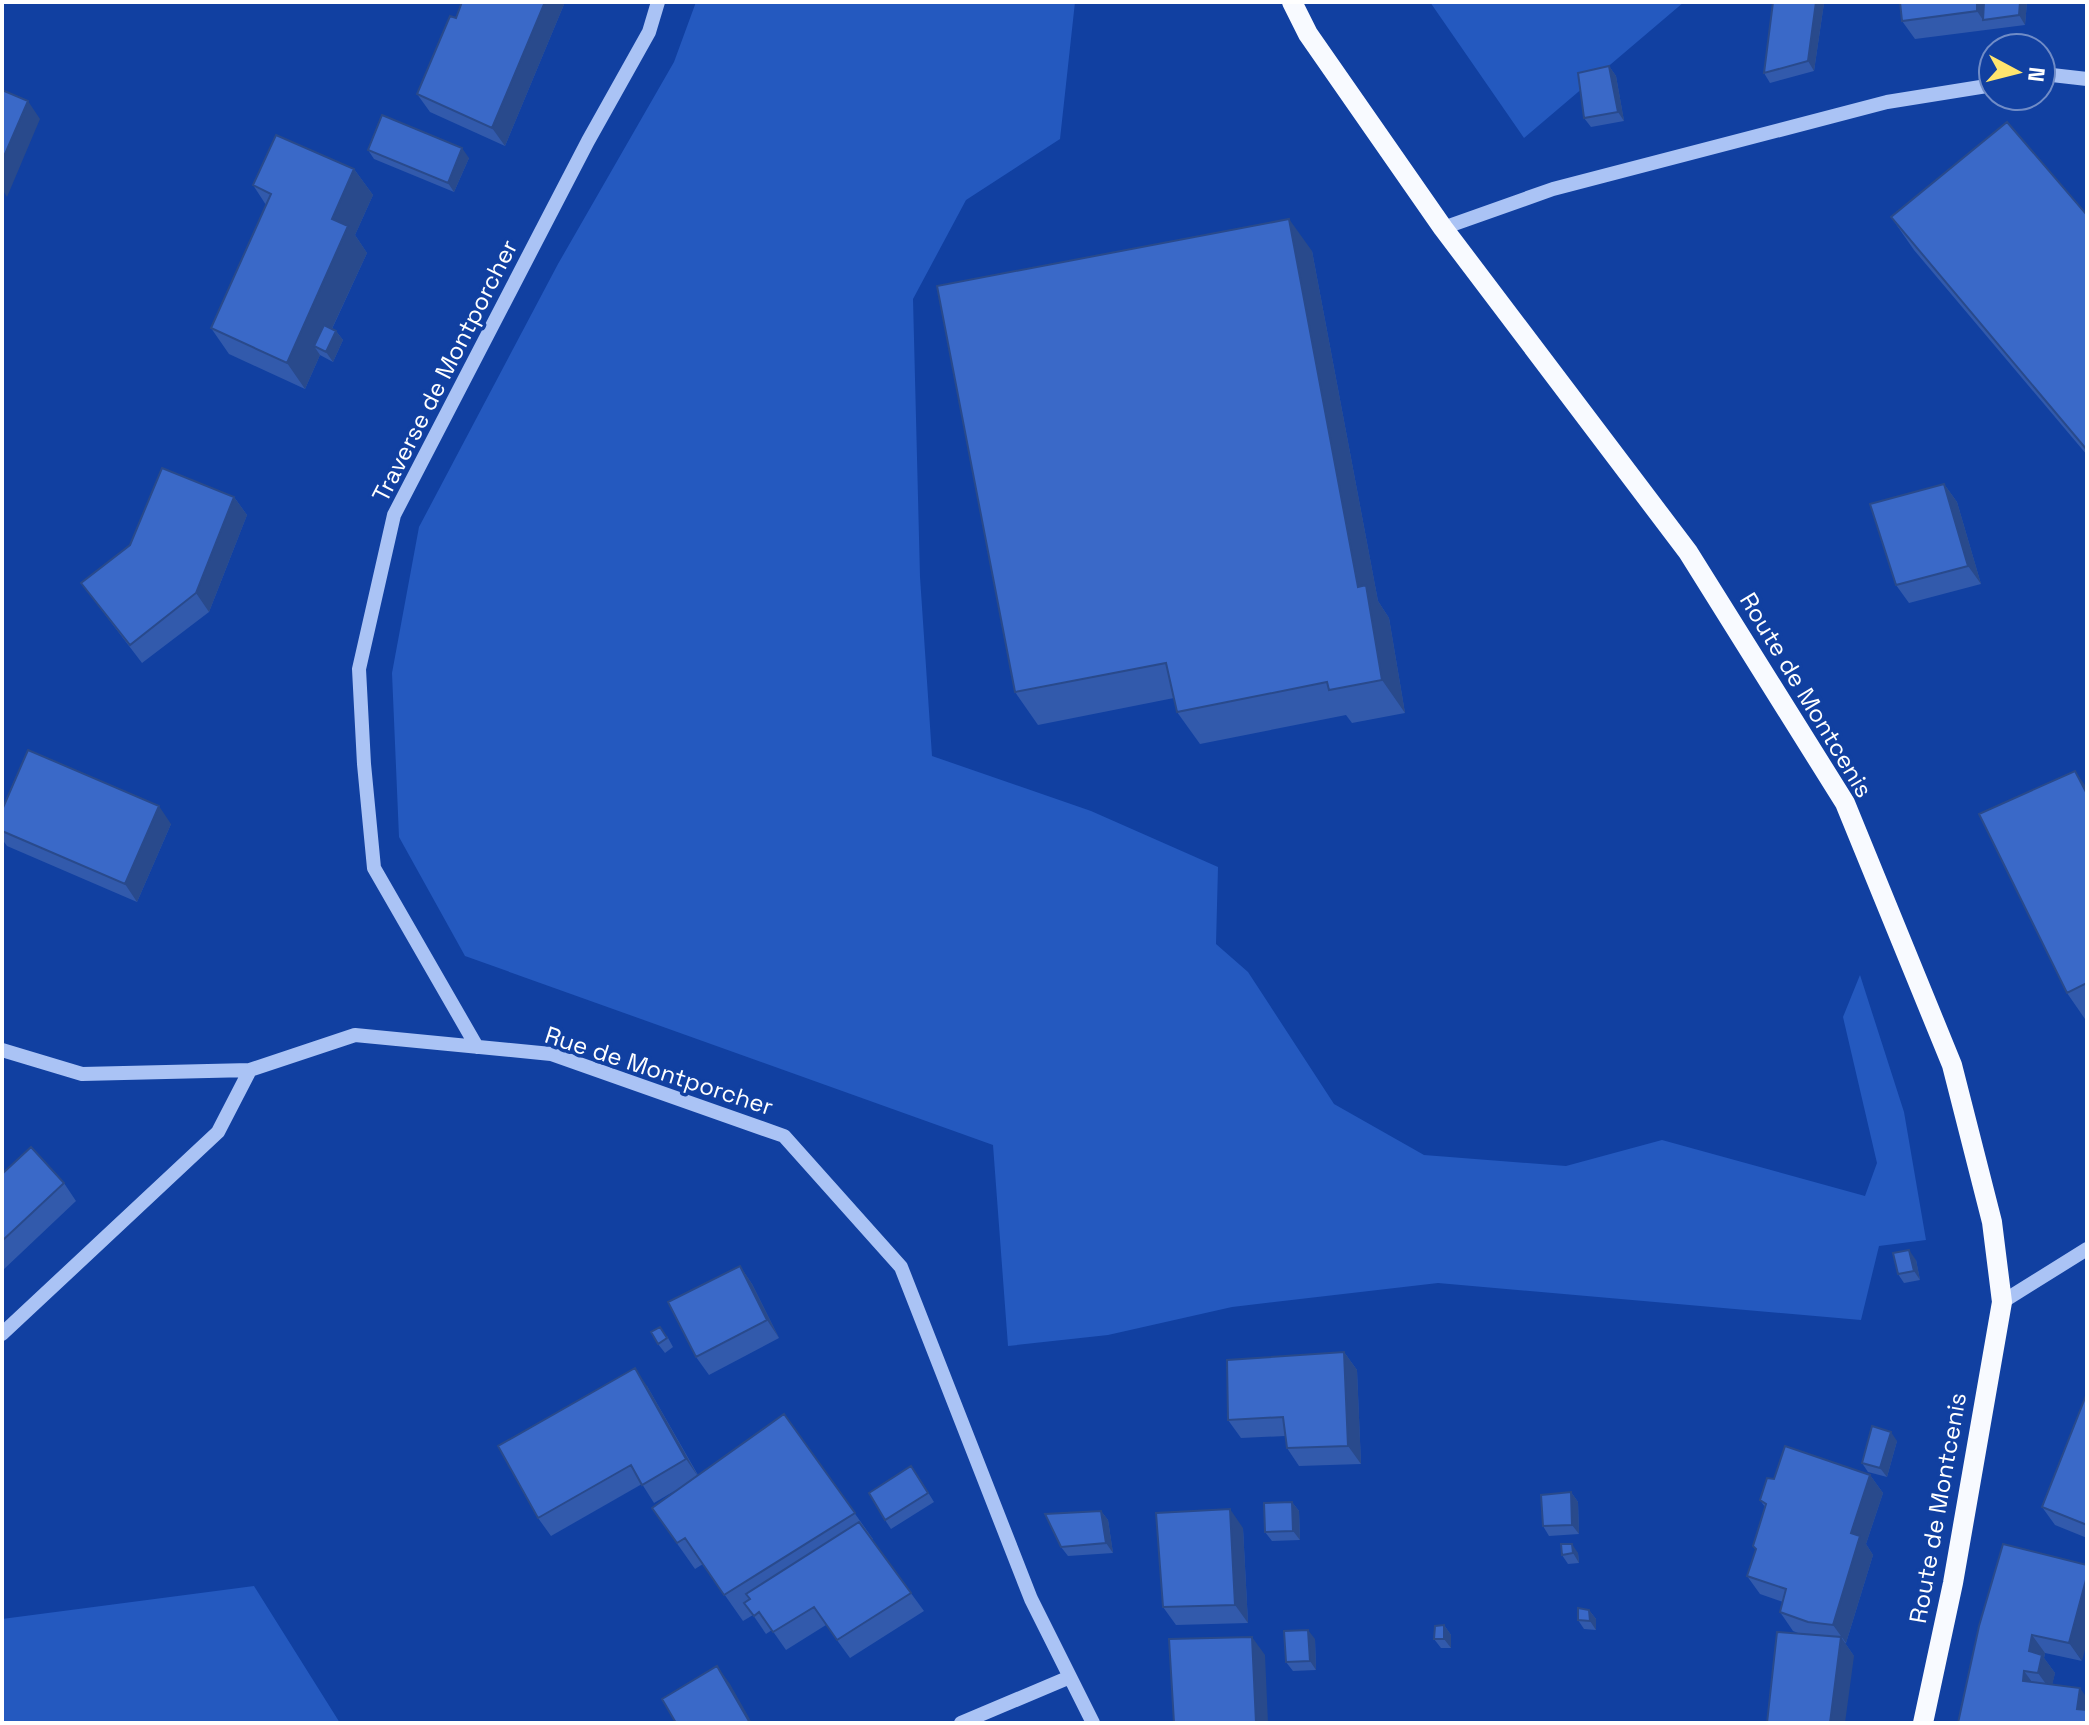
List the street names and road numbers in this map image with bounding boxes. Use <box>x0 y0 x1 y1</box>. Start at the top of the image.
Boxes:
street label: Traverse de Montporcher <box>365 234 524 507</box>
street label: Route de Montcenis <box>1733 587 1880 803</box>
street label: Rue de Montporcher <box>541 1019 777 1122</box>
street label: Route de Montcenis <box>1902 1390 1973 1626</box>

